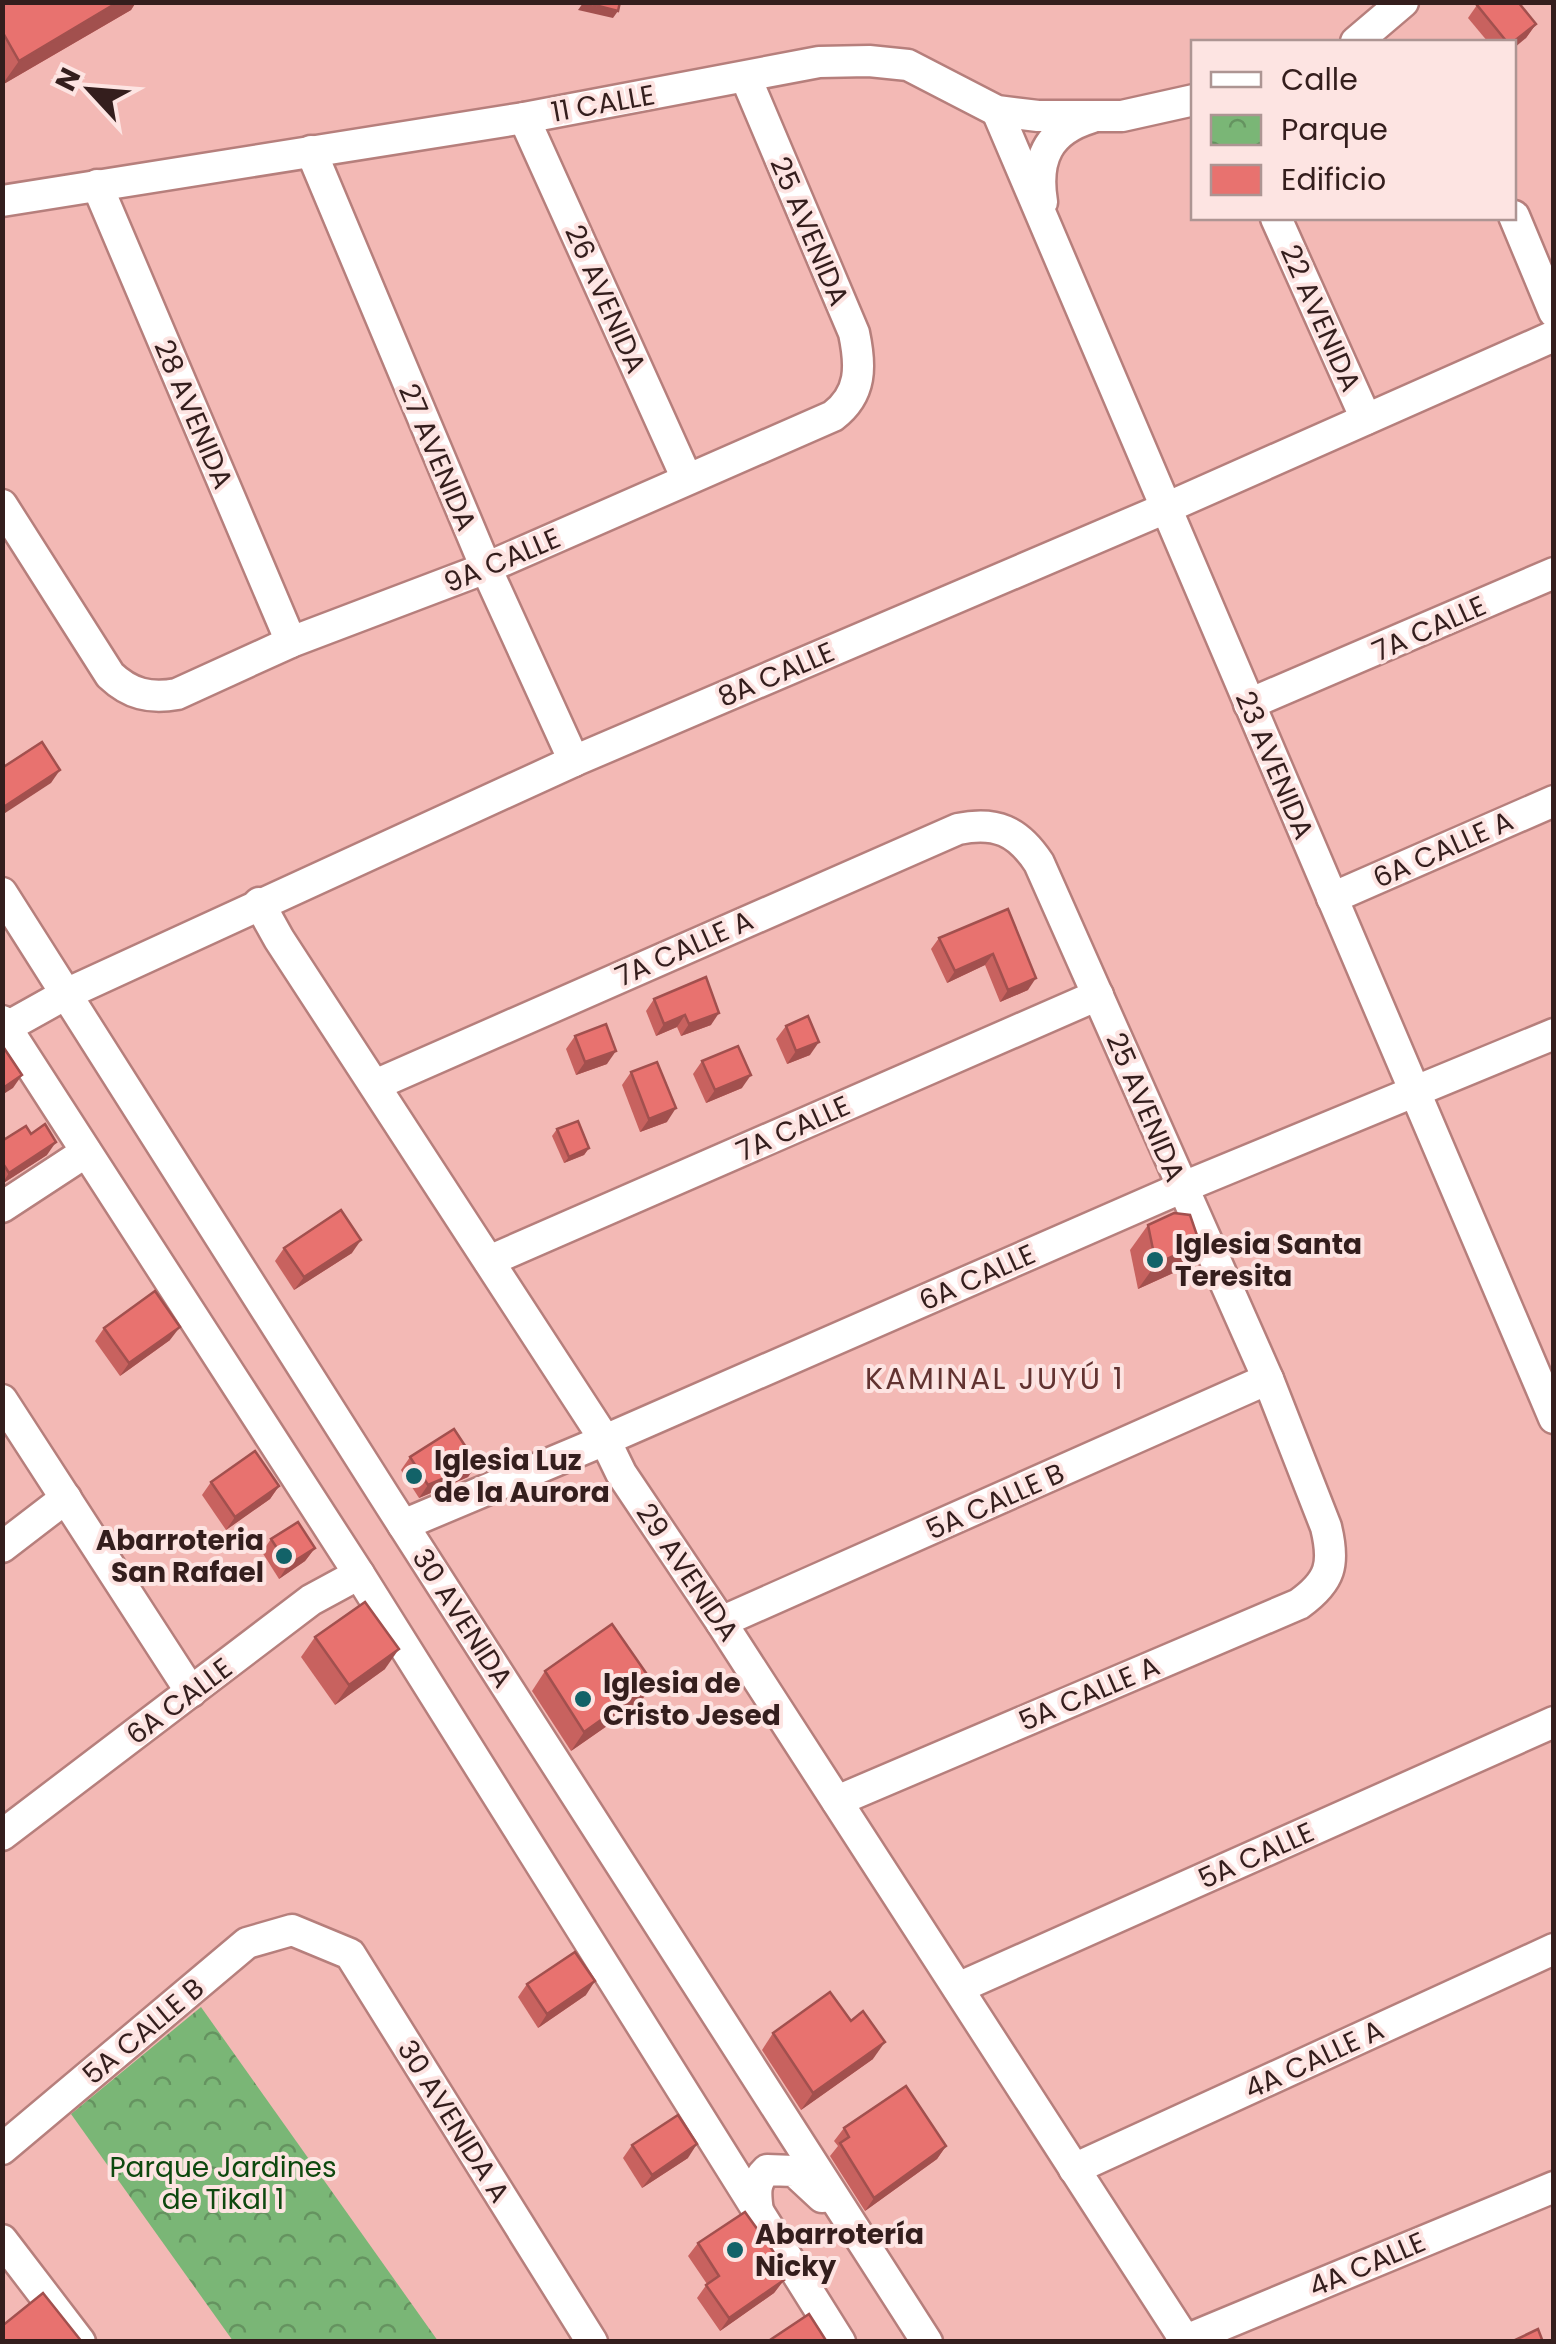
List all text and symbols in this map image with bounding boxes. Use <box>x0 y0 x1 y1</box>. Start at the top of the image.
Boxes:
north arrow <box>40 40 140 140</box>
legend <box>1191 40 1516 220</box>
text: Calle <box>1281 58 1358 101</box>
text: N <box>46 61 90 97</box>
street label: 11 CALLE <box>548 75 658 132</box>
text: Parque <box>1281 108 1388 151</box>
street label: 25 AVENIDA <box>761 151 858 312</box>
text: Edificio <box>1281 158 1386 201</box>
street label: 26 AVENIDA <box>555 219 656 380</box>
street label: 22 AVENIDA <box>1271 239 1370 398</box>
street label: 28 AVENIDA <box>145 334 242 495</box>
street label: 27 AVENIDA <box>389 378 486 537</box>
street label: 9A CALLE <box>438 518 566 602</box>
street label: 7A CALLE <box>1366 586 1492 671</box>
street label: 8A CALLE <box>712 632 840 716</box>
street label: 23 AVENIDA <box>1226 685 1323 845</box>
street label: 6A CALLE A <box>1367 801 1519 898</box>
street label: 7A CALLE A <box>609 901 759 996</box>
street label: 25 AVENIDA <box>1097 1027 1194 1188</box>
street label: 7A CALLE <box>730 1086 856 1171</box>
place label: Iglesia Santa Teresita <box>1175 1225 1362 1296</box>
street label: 6A CALLE <box>913 1235 1041 1320</box>
marker: Iglesia Santa Teresita <box>1144 1249 1166 1271</box>
district label: KAMINAL JUYÚ 1 <box>865 1357 1125 1400</box>
place label: Iglesia Luz de la Aurora <box>434 1441 610 1512</box>
street label: 5A CALLE B <box>920 1454 1071 1549</box>
marker: Iglesia Luz de la Aurora <box>403 1465 425 1487</box>
street label: 29 AVENIDA <box>627 1496 748 1649</box>
place label: Abarroteria San Rafael <box>96 1521 264 1592</box>
street label: 30 AVENIDA <box>403 1541 522 1696</box>
marker: Abarroteria San Rafael <box>273 1545 295 1567</box>
street label: 5A CALLE A <box>1013 1646 1166 1741</box>
street label: 6A CALLE <box>118 1649 240 1754</box>
place label: Iglesia de Cristo Jesed <box>603 1664 781 1735</box>
marker: Iglesia de Cristo Jesed <box>572 1688 594 1710</box>
street label: 5A CALLE <box>1192 1813 1320 1898</box>
street label: 5A CALLE B <box>74 1969 212 2094</box>
street label: 4A CALLE A <box>1238 2010 1390 2109</box>
street label: 30 AVENIDA A <box>388 2032 519 2210</box>
park label: Parque Jardines de Tikal 1 <box>109 2148 337 2219</box>
place label: Abarrotería Nicky <box>755 2215 924 2286</box>
street label: 4A CALLE <box>1303 2222 1431 2306</box>
marker: Abarrotería Nicky <box>724 2239 746 2261</box>

